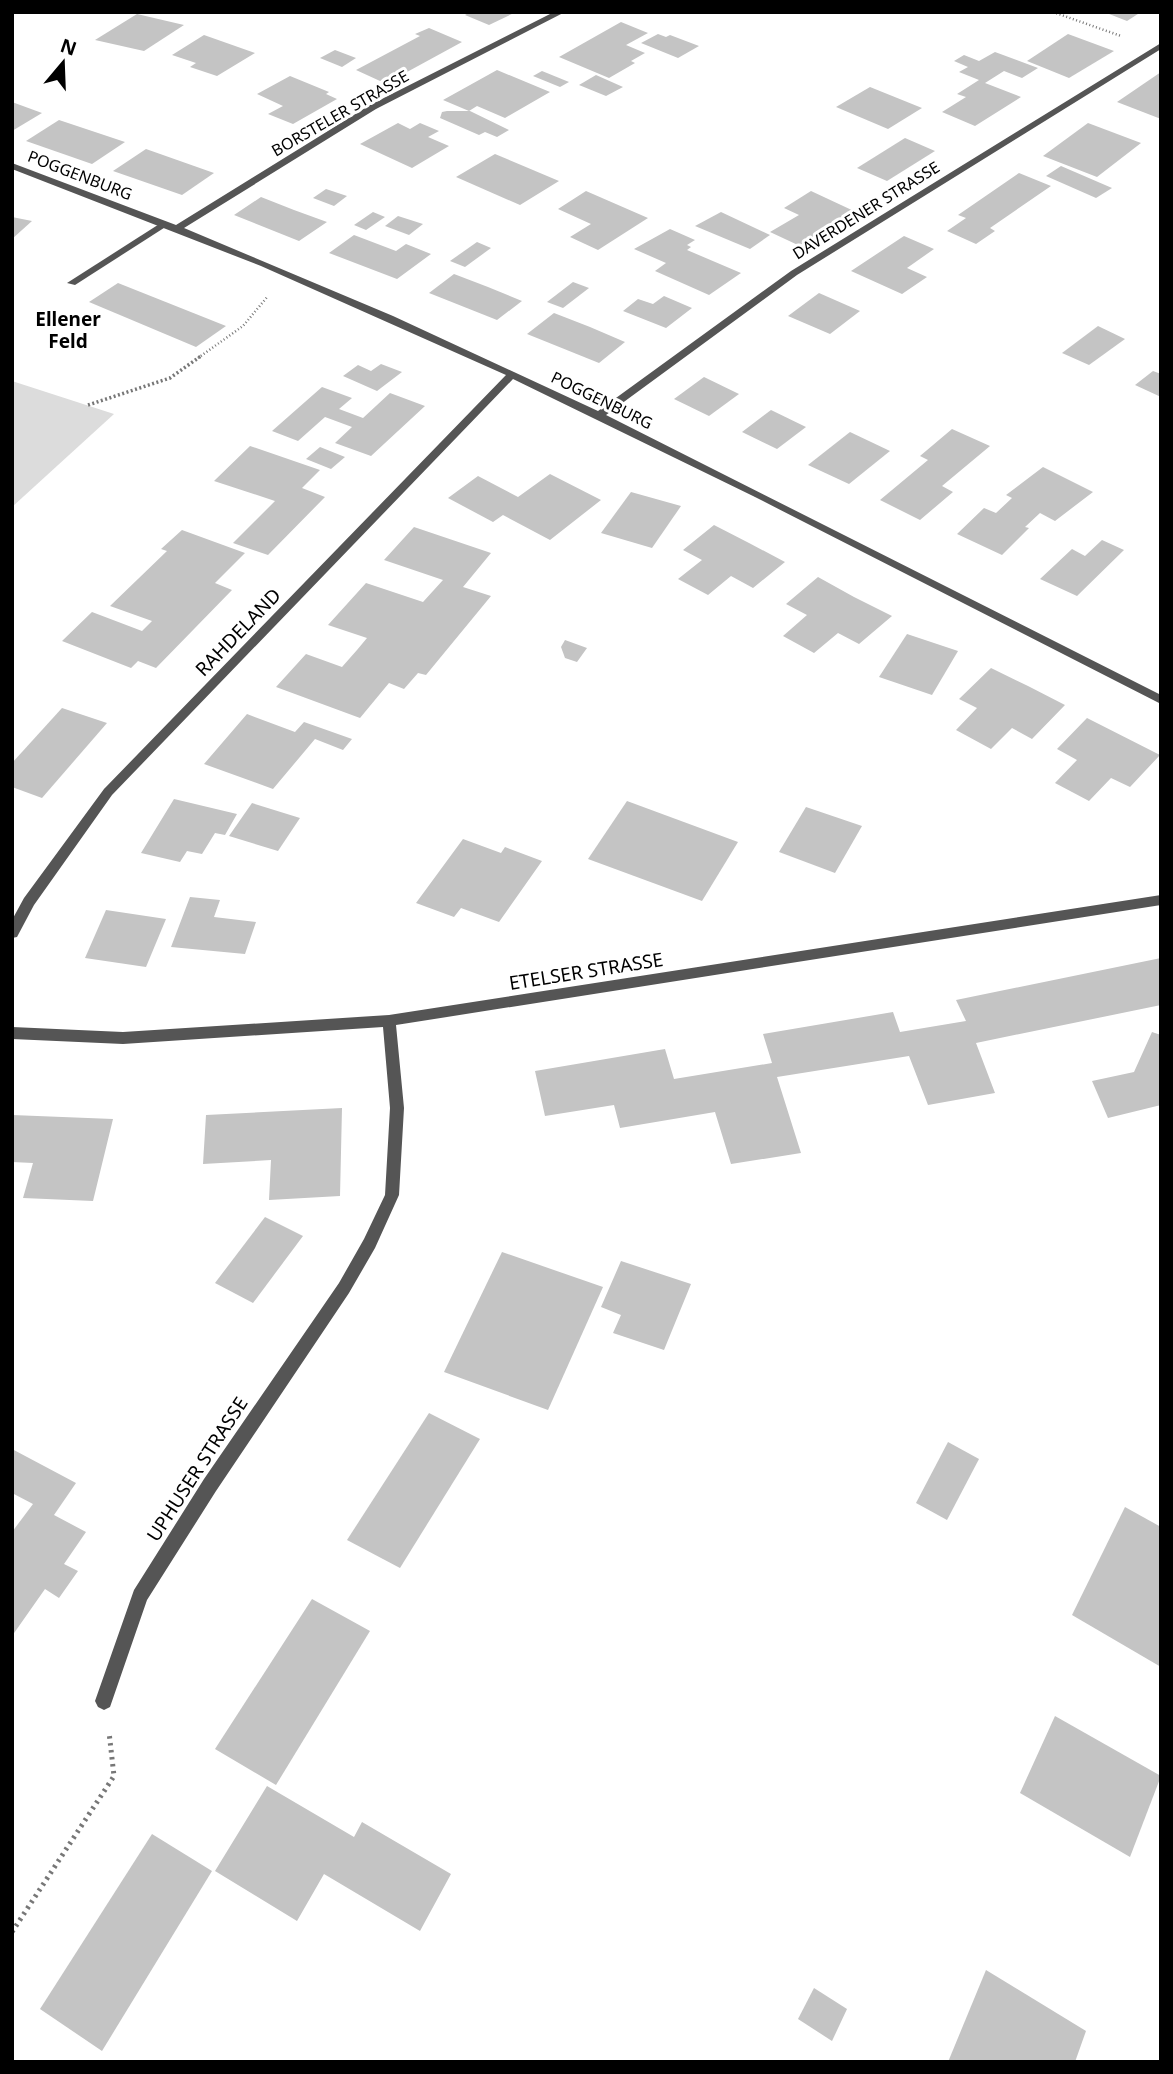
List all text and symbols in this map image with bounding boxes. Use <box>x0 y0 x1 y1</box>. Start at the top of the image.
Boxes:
north arrow <box>28 28 98 98</box>
text: N <box>57 32 80 62</box>
street label: BORSTELER STRASSE <box>267 65 413 161</box>
street label: POGGENBURG <box>25 145 135 205</box>
street label: DAVERDENER STRASSE <box>788 156 944 264</box>
district label: Ellener Feld <box>35 306 101 354</box>
street label: POGGENBURG <box>548 366 656 434</box>
street label: RAHDELAND <box>189 582 287 682</box>
street label: ETELSER STRASSE <box>507 946 665 996</box>
street label: UPHUSER STRASSE <box>140 1392 254 1546</box>

